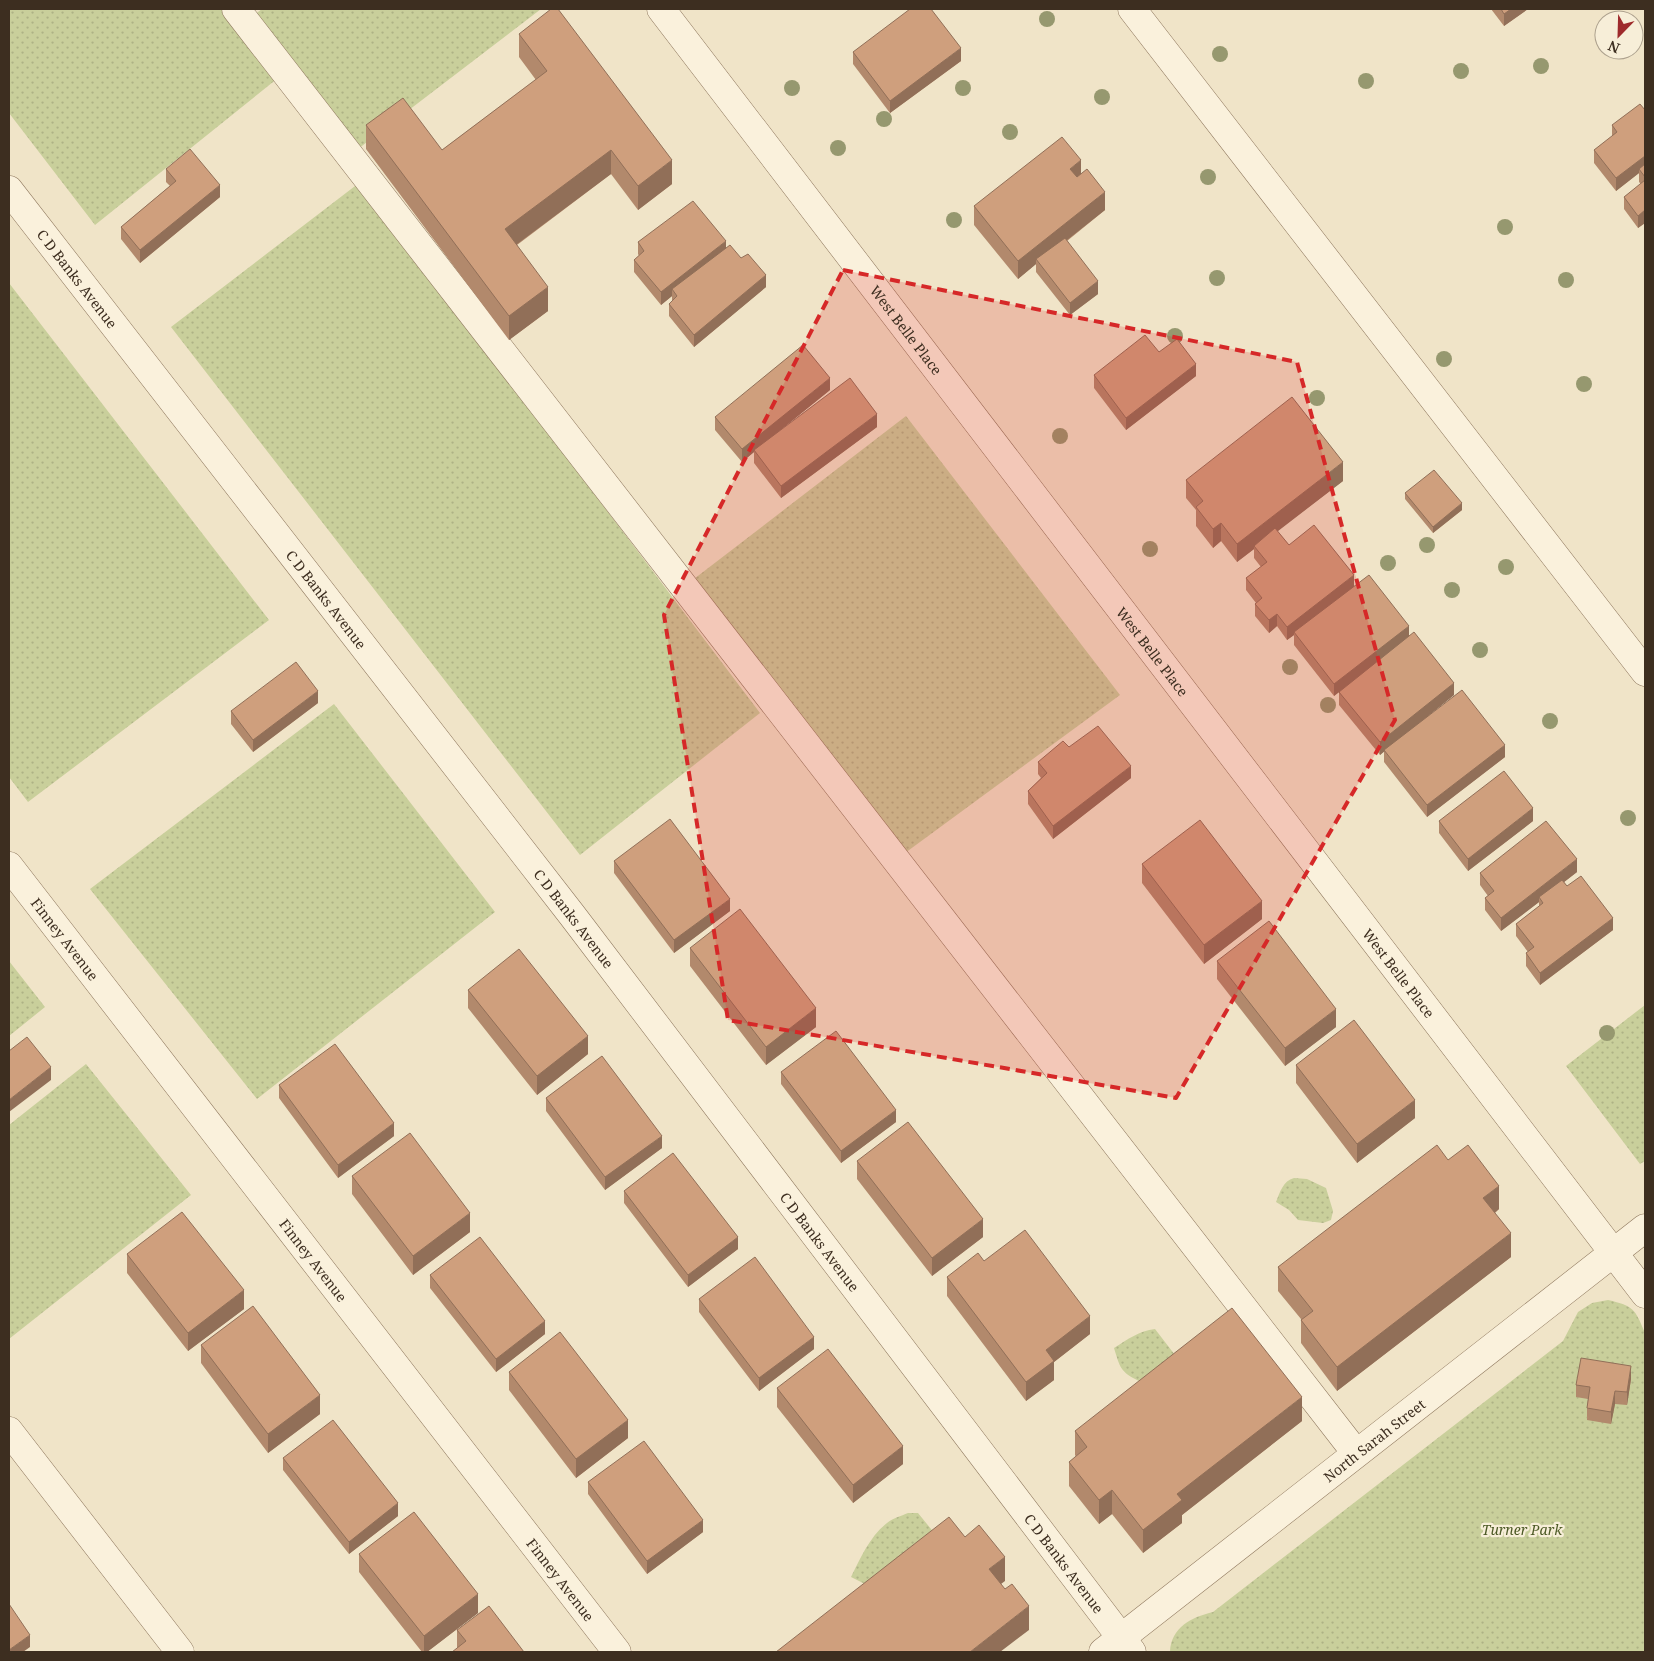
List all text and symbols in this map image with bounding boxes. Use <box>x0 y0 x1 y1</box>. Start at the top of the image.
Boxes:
north arrow <box>1594 10 1644 60</box>
text: N <box>1605 37 1623 58</box>
street label: C D Banks Avenue <box>33 225 122 332</box>
street label: West Belle Place <box>866 281 947 378</box>
street label: C D Banks Avenue <box>282 546 371 652</box>
street label: West Belle Place <box>1113 603 1193 700</box>
street label: C D Banks Avenue <box>530 865 618 972</box>
street label: Finney Avenue <box>27 893 103 984</box>
street label: West Belle Place <box>1359 924 1439 1021</box>
street label: C D Banks Avenue <box>776 1188 864 1295</box>
street label: Finney Avenue <box>276 1215 352 1305</box>
street label: North Sarah Street <box>1319 1394 1429 1486</box>
street label: C D Banks Avenue <box>1021 1510 1108 1617</box>
park label: Turner Park <box>1482 1520 1563 1539</box>
street label: Finney Avenue <box>523 1534 599 1625</box>

